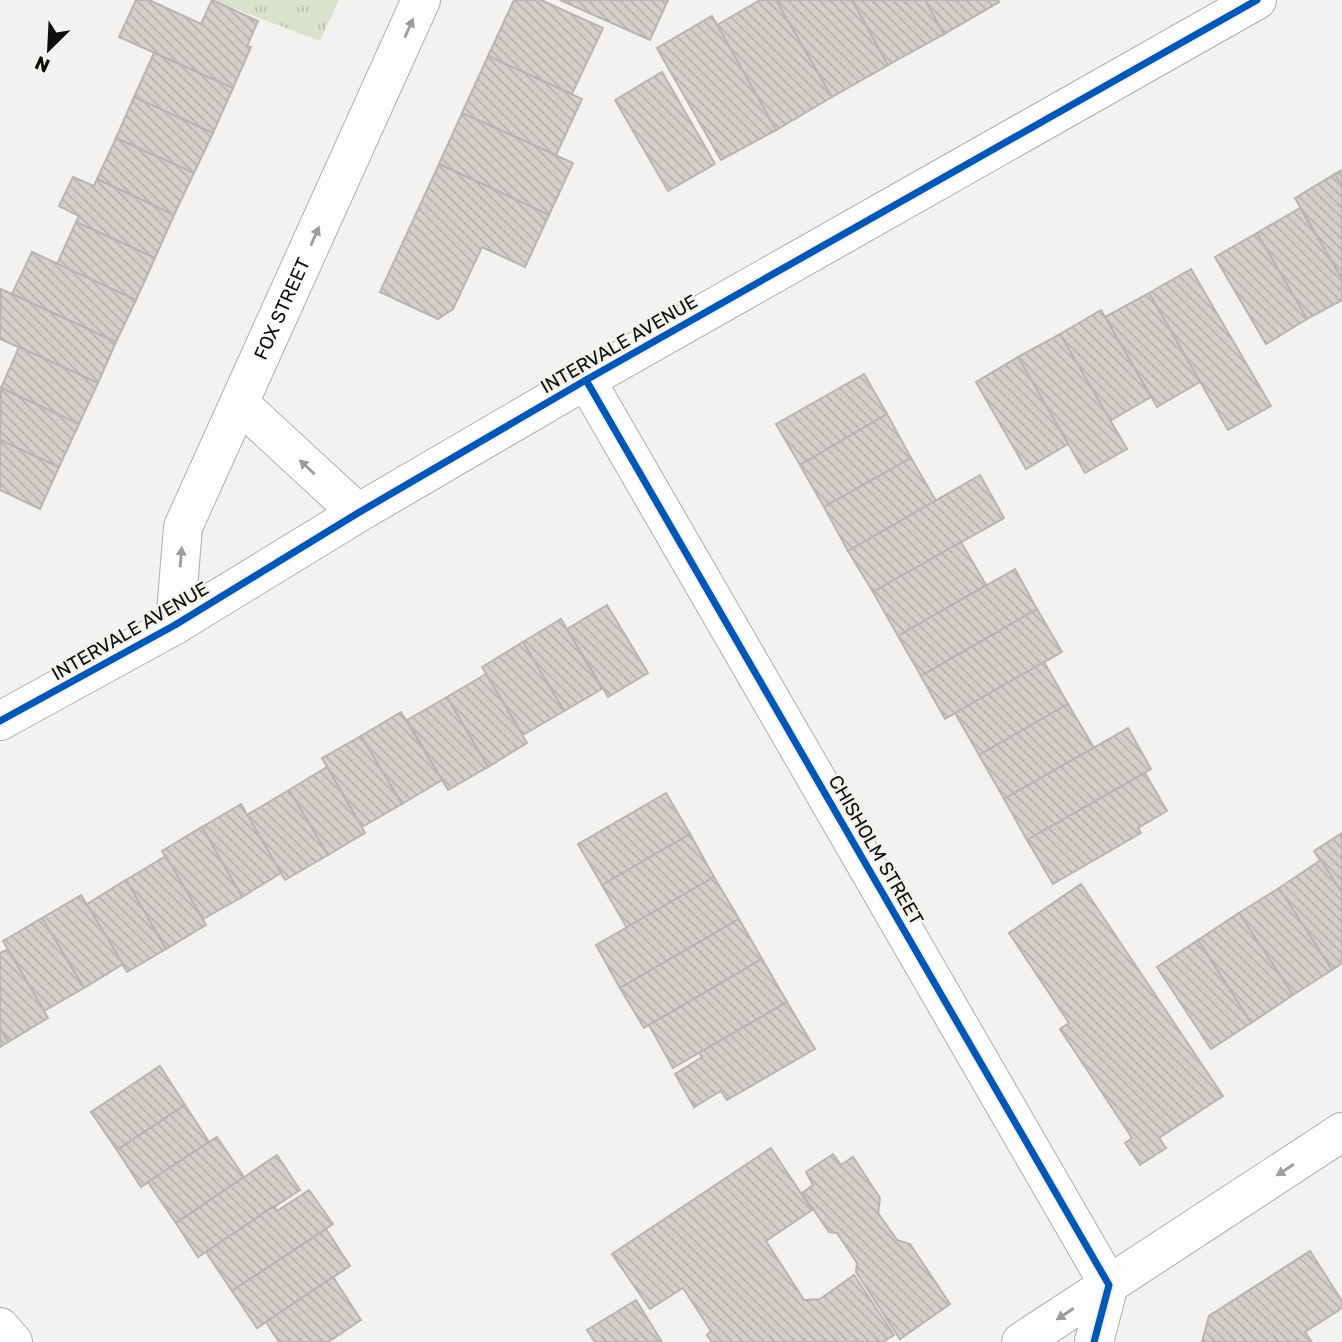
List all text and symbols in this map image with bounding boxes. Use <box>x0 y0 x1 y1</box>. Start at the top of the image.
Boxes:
north arrow <box>14 14 84 84</box>
one-way arrow <box>403 18 414 39</box>
text: N <box>31 51 53 77</box>
one-way arrow <box>310 225 321 246</box>
street label: FOX STREET <box>249 254 315 363</box>
street label: INTERVALE AVENUE <box>536 290 702 398</box>
one-way arrow <box>299 460 316 475</box>
one-way arrow <box>176 546 187 568</box>
street label: INTERVALE AVENUE <box>47 577 213 685</box>
street label: CHISHOLM STREET <box>824 771 928 929</box>
one-way arrow <box>1275 1163 1295 1176</box>
one-way arrow <box>1055 1307 1075 1320</box>

